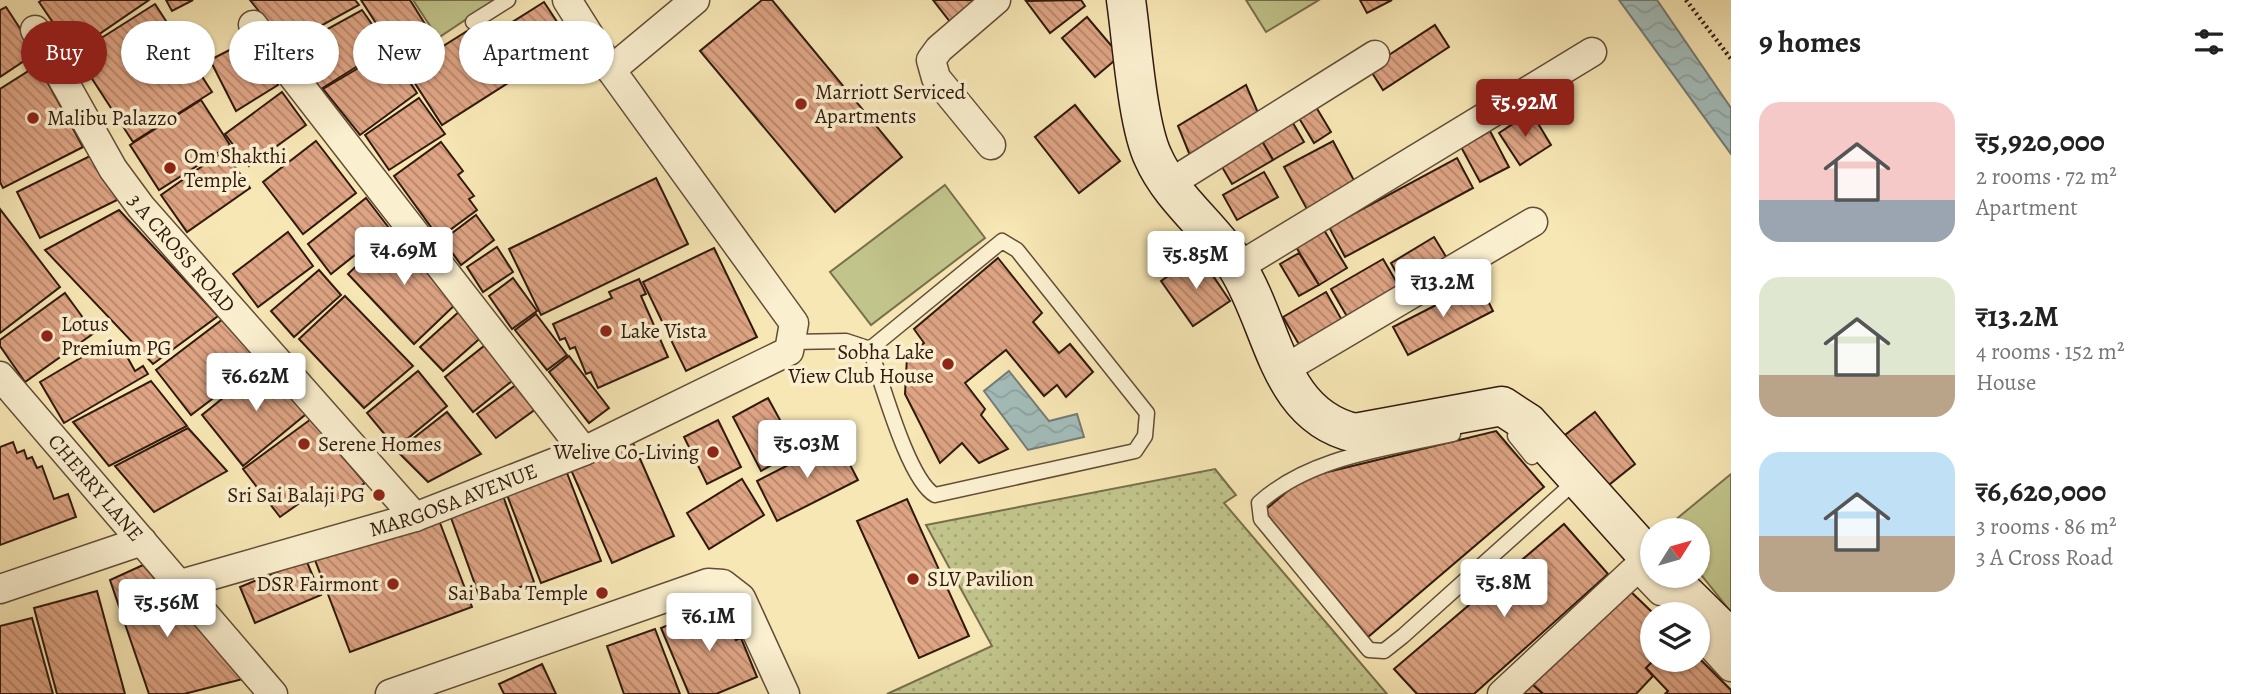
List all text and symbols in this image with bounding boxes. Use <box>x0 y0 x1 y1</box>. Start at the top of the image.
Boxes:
chip: Buy <box>21 21 107 84</box>
chip: Rent <box>121 21 215 84</box>
chip: Filters <box>229 21 339 84</box>
chip: New <box>353 21 445 84</box>
chip: Apartment <box>459 21 614 84</box>
text: 9 homes <box>1759 22 1861 62</box>
icon: filters <box>2190 23 2228 61</box>
place label: Marriott Serviced Apartments <box>814 78 967 130</box>
pin: ₹5.92M <box>1468 80 1582 139</box>
text: ₹5.92M <box>1492 86 1558 117</box>
marker: Marriott Serviced Apartments <box>793 96 809 112</box>
place label: Malibu Palazzo <box>47 104 177 132</box>
marker: Malibu Palazzo <box>25 110 41 126</box>
text: ₹5,920,000 <box>1976 121 2105 161</box>
icon: home <box>1815 130 1899 214</box>
place label: Om Shakthi Temple <box>184 142 287 194</box>
marker: Om Shakthi Temple <box>162 160 178 176</box>
text: 2 rooms · 72 m² <box>1976 161 2117 192</box>
street label: 3 A CROSS ROAD <box>122 188 242 319</box>
text: Apartment <box>1976 192 2078 223</box>
pin: ₹4.69M <box>347 228 461 287</box>
pin: ₹5.85M <box>1139 232 1253 291</box>
text: ₹4.69M <box>371 234 437 265</box>
text: ₹5.85M <box>1164 238 1228 269</box>
pin: ₹13.2M <box>1386 260 1500 319</box>
text: ₹13.2M <box>1411 266 1475 297</box>
text: ₹13.2M <box>1976 296 2059 336</box>
icon: home <box>1815 305 1899 389</box>
place label: Lotus Premium PG <box>61 310 172 362</box>
place label: Lake Vista <box>620 317 707 345</box>
marker: Lake Vista <box>598 323 614 339</box>
marker: Lotus Premium PG <box>39 328 55 344</box>
text: 4 rooms · 152 m² <box>1976 336 2124 367</box>
place label: Sobha Lake View Club House <box>787 338 934 390</box>
pin: ₹6.62M <box>199 354 313 413</box>
marker: Sobha Lake View Club House <box>940 356 956 372</box>
text: ₹6.62M <box>223 360 289 391</box>
text: House <box>1976 367 2036 398</box>
pin: ₹5.03M <box>750 420 864 480</box>
text: ₹5.03M <box>774 427 840 458</box>
street label: CHERRY LANE <box>42 428 150 547</box>
place label: Serene Homes <box>318 430 442 458</box>
marker: Serene Homes <box>296 436 312 452</box>
place label: Welive Co-Living <box>553 438 699 466</box>
marker: Welive Co-Living <box>705 444 721 460</box>
street label: MARGOSA AVENUE <box>366 457 541 543</box>
text: ₹6,620,000 <box>1976 471 2106 511</box>
icon: home <box>1815 480 1899 564</box>
place label: Sri Sai Balaji PG <box>227 481 365 509</box>
marker: Sri Sai Balaji PG <box>371 487 387 503</box>
text: 3 rooms · 86 m² <box>1976 511 2117 542</box>
north arrow <box>1640 518 1710 588</box>
map controls <box>1640 518 1710 672</box>
text: 3 A Cross Road <box>1976 542 2113 573</box>
pin: ₹5.8M <box>1455 560 1553 619</box>
place label: SLV Pavilion <box>927 565 1034 593</box>
text: ₹5.8M <box>1476 566 1532 597</box>
place label: DSR Fairmont <box>256 570 379 598</box>
marker: SLV Pavilion <box>905 571 921 587</box>
marker: DSR Fairmont <box>385 576 401 592</box>
place label: Sai Baba Temple <box>448 579 588 607</box>
pin: ₹5.56M <box>110 580 224 639</box>
marker: Sai Baba Temple <box>594 585 610 601</box>
text: ₹5.56M <box>135 586 199 617</box>
pin: ₹6.1M <box>660 594 758 653</box>
text: ₹6.1M <box>682 600 736 631</box>
button: layers <box>1640 602 1710 672</box>

